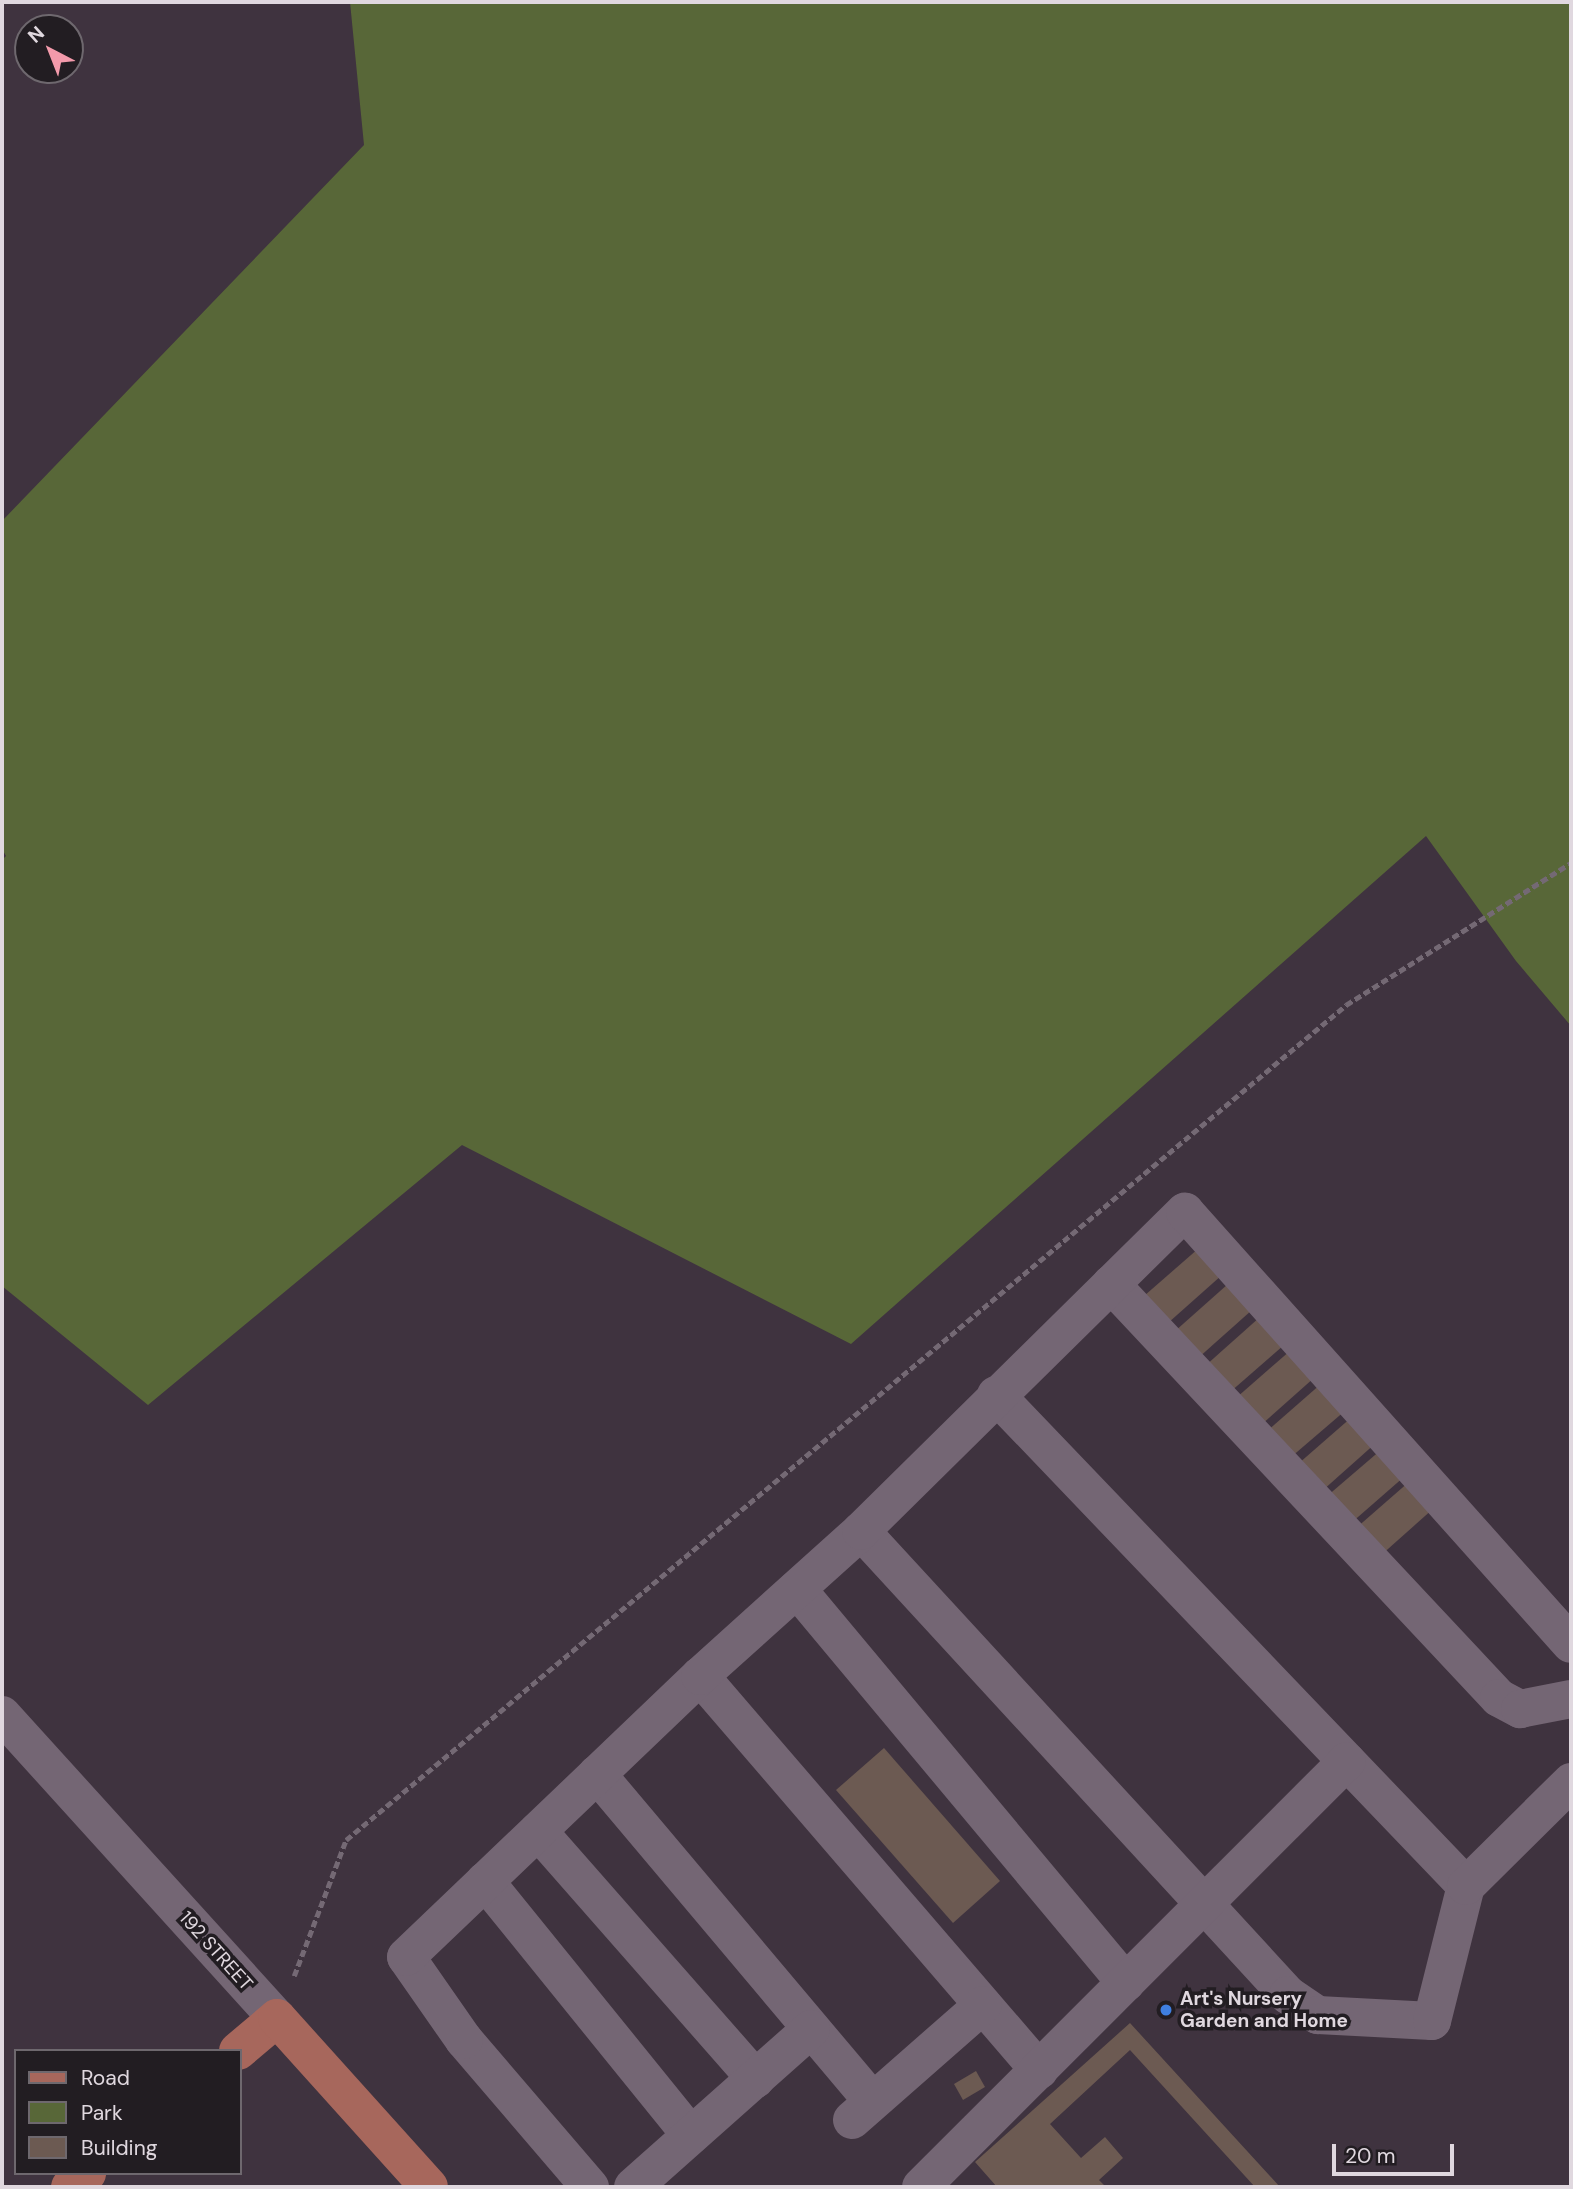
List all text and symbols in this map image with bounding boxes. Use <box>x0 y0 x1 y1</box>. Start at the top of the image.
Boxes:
north arrow <box>14 14 84 84</box>
text: N <box>22 21 49 48</box>
street label: 192 STREET <box>175 1907 257 1995</box>
place label: Art's Nursery Garden and Home <box>1180 1988 1348 2032</box>
marker: Art's Nursery Garden and Home <box>1158 2002 1174 2018</box>
legend <box>14 2049 242 2175</box>
text: Road <box>81 2064 130 2092</box>
text: Park <box>81 2099 122 2127</box>
scale bar <box>1335 2130 1458 2174</box>
text: Building <box>81 2134 157 2162</box>
text: 20 m <box>1345 2142 1396 2170</box>

